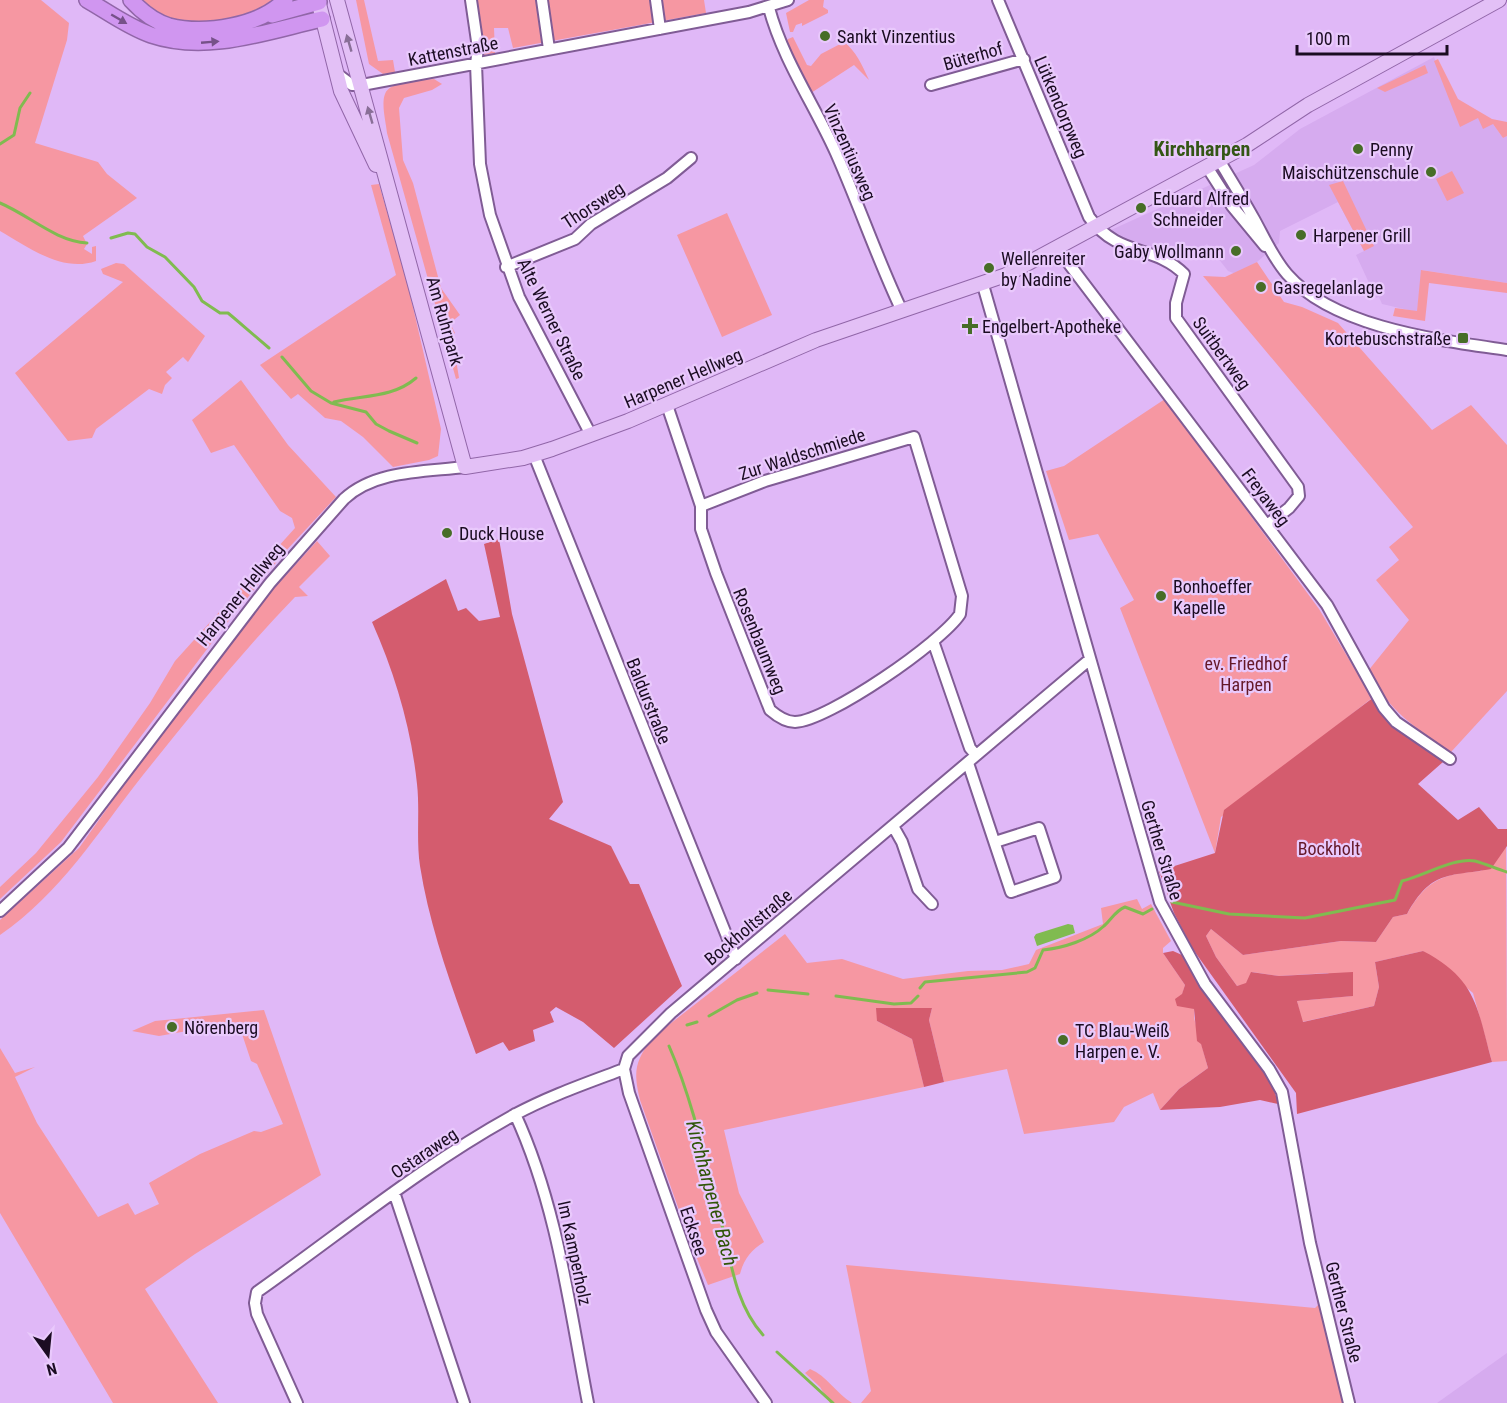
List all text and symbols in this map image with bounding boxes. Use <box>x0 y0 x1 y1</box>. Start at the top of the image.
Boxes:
one-way arrow <box>111 14 128 24</box>
scale bar <box>1297 18 1447 56</box>
place label: Sankt Vinzentius <box>837 26 955 47</box>
text: 100 m <box>1306 28 1350 49</box>
marker: Sankt Vinzentius <box>818 29 832 43</box>
street label: Kattenstraße <box>406 32 500 70</box>
one-way arrow <box>344 34 353 52</box>
one-way arrow <box>200 37 219 47</box>
street label: Büterhof <box>941 37 1006 75</box>
street label: Lütkendorpweg <box>1030 53 1092 161</box>
street label: Vinzentiusweg <box>819 101 881 203</box>
one-way arrow <box>365 106 374 124</box>
district label: Kirchharpen <box>1154 137 1250 161</box>
place label: Penny <box>1370 139 1414 160</box>
marker: Penny <box>1351 142 1365 156</box>
place label: Maischützenschule <box>1282 162 1419 183</box>
marker: Maischützenschule <box>1424 165 1438 179</box>
street label: Thorsweg <box>558 177 628 233</box>
place label: Eduard Alfred Schneider <box>1153 188 1249 230</box>
marker: Eduard Alfred Schneider <box>1134 201 1148 215</box>
place label: Harpener Grill <box>1313 225 1411 246</box>
marker: Harpener Grill <box>1294 228 1308 242</box>
place label: Gaby Wollmann <box>1114 241 1224 262</box>
marker: Gaby Wollmann <box>1229 244 1243 258</box>
place label: Wellenreiter by Nadine <box>1001 248 1086 290</box>
street label: Alte Werner Straße <box>513 255 591 383</box>
marker: Wellenreiter by Nadine <box>982 261 996 275</box>
street label: Am Ruhrpark <box>422 274 468 368</box>
place label: Gasregelanlage <box>1273 277 1383 298</box>
marker: Gasregelanlage <box>1254 280 1268 294</box>
street label: Suitbertweg <box>1189 312 1255 394</box>
place label: Engelbert-Apotheke <box>982 316 1121 337</box>
marker: Engelbert-Apotheke <box>963 319 977 333</box>
place label: Kortebuschstraße <box>1325 328 1451 349</box>
marker: Kortebuschstraße <box>1456 331 1470 345</box>
street label: Harpener Hellweg <box>621 344 745 412</box>
street label: Zur Waldschmiede <box>736 424 868 484</box>
street label: Freyaweg <box>1237 464 1295 530</box>
place label: Duck House <box>459 523 544 544</box>
marker: Duck House <box>440 526 454 540</box>
street label: Harpener Hellweg <box>192 538 288 650</box>
place label: Bonhoeffer Kapelle <box>1173 576 1252 618</box>
street label: Rosenbaumweg <box>729 585 791 697</box>
marker: Bonhoeffer Kapelle <box>1154 589 1168 603</box>
park label: ev. Friedhof Harpen <box>1205 653 1288 695</box>
street label: Baldurstraße <box>622 655 676 747</box>
street label: Gerther Straße <box>1137 798 1187 902</box>
park label: Bockholt <box>1298 838 1360 859</box>
street label: Bockholtstraße <box>700 884 796 970</box>
place label: Nörenberg <box>184 1017 258 1038</box>
marker: Nörenberg <box>165 1020 179 1034</box>
place label: TC Blau-Weiß Harpen e. V. <box>1075 1020 1170 1062</box>
marker: TC Blau-Weiß Harpen e. V. <box>1056 1033 1070 1047</box>
water label: Kirchharpener Bach <box>681 1118 743 1268</box>
street label: Ostaraweg <box>387 1123 461 1183</box>
street label: Im Kamperholz <box>554 1199 596 1307</box>
street label: Ecksee <box>676 1204 712 1258</box>
street label: Gerther Straße <box>1321 1259 1367 1365</box>
north arrow <box>18 1325 78 1385</box>
text: N <box>45 1359 59 1379</box>

